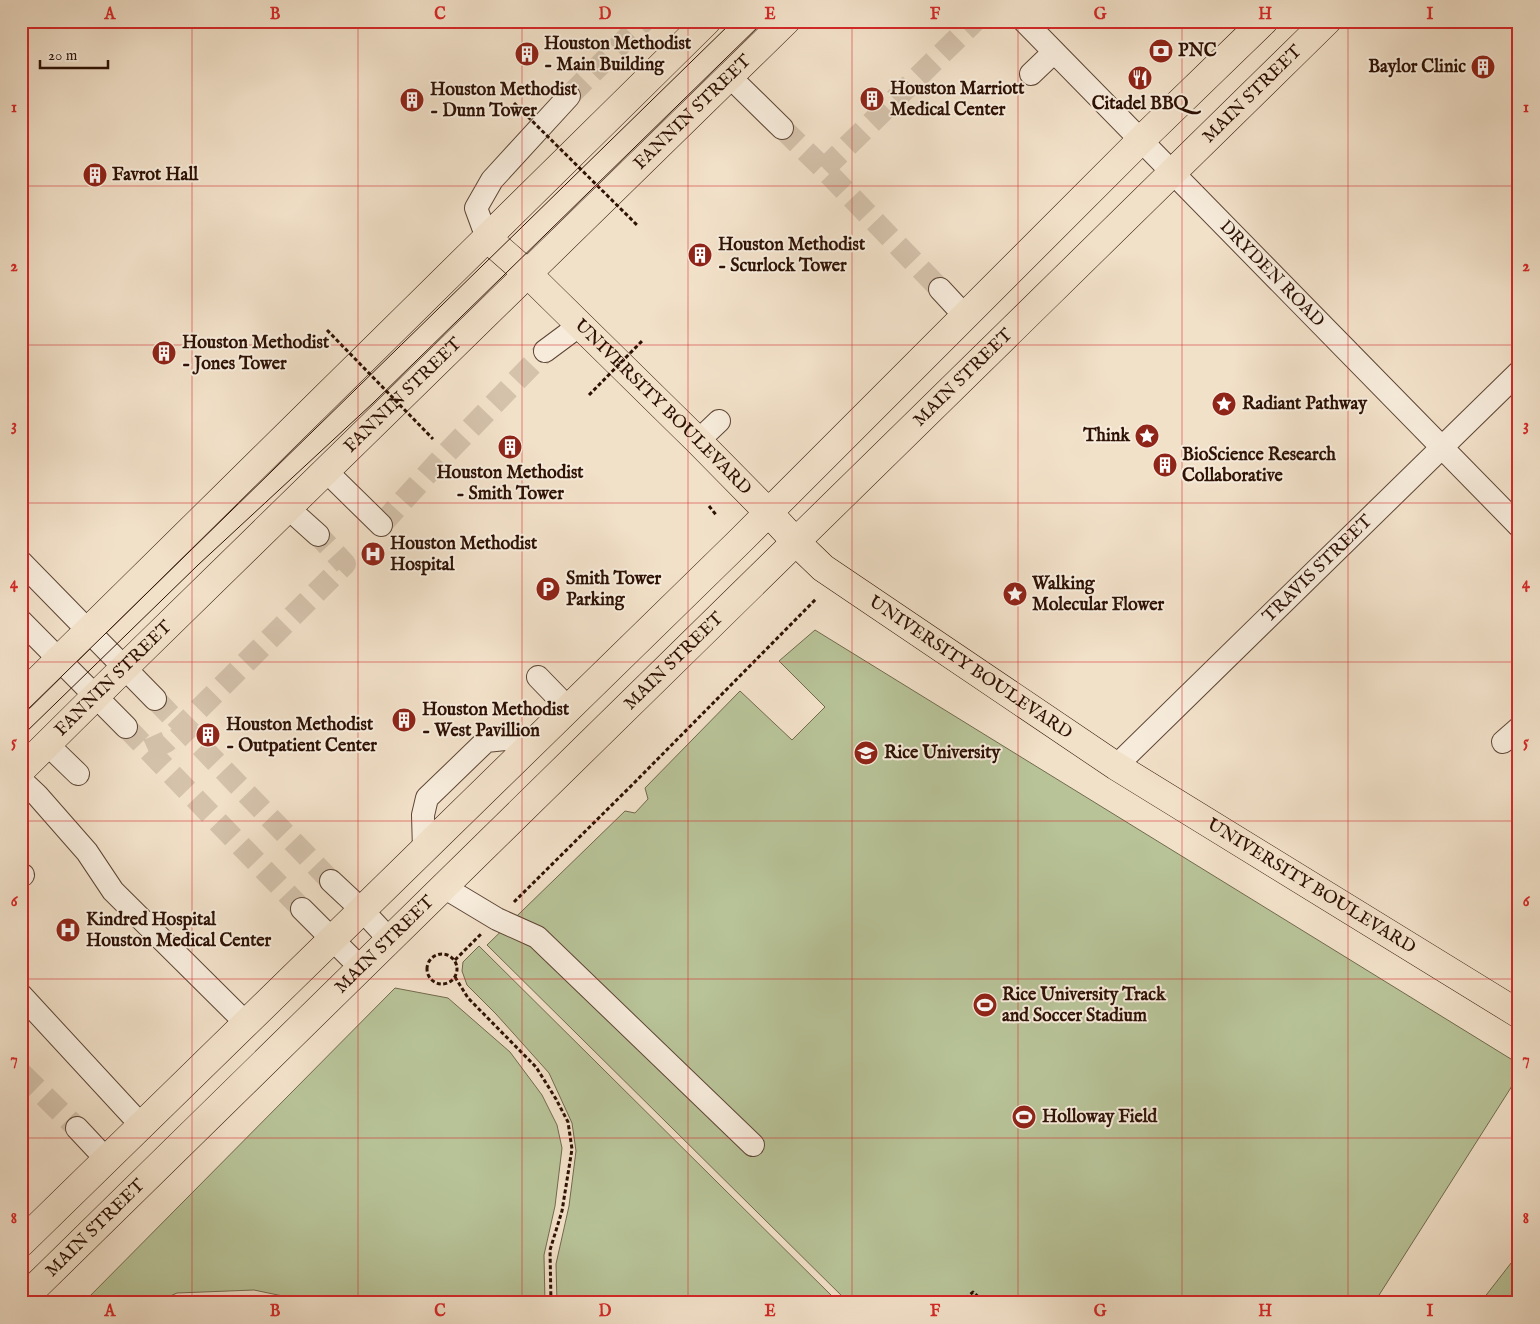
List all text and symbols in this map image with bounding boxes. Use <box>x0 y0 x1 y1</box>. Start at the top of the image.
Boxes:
text: A <box>104 5 117 25</box>
text: B <box>270 5 281 25</box>
text: C <box>434 5 446 25</box>
text: D <box>599 5 612 25</box>
text: E <box>764 5 776 25</box>
text: F <box>930 5 941 25</box>
text: G <box>1094 5 1107 25</box>
text: H <box>1258 5 1272 25</box>
text: I <box>1427 5 1434 25</box>
place label: Houston Methodist - Main Building <box>544 33 692 77</box>
scale bar <box>40 38 108 70</box>
bank icon: PNC <box>1148 38 1174 64</box>
place label: PNC <box>1178 40 1217 63</box>
street label: MAIN STREET <box>1198 40 1307 148</box>
building icon: Houston Methodist - Main Building <box>514 41 540 67</box>
text: 20 m <box>48 46 78 65</box>
street label: FANNIN STREET <box>629 50 756 175</box>
building icon: Baylor Clinic <box>1470 54 1496 80</box>
place label: Baylor Clinic <box>1368 56 1466 79</box>
restaurant icon: Citadel BBQ <box>1127 65 1153 91</box>
place label: Houston Marriott Medical Center <box>890 78 1025 122</box>
place label: Houston Methodist - Dunn Tower <box>430 79 578 123</box>
building icon: Houston Marriott Medical Center <box>859 86 885 112</box>
building icon: Houston Methodist - Dunn Tower <box>399 87 425 113</box>
place label: Citadel BBQ <box>1092 93 1202 116</box>
text: 1 <box>11 98 17 118</box>
text: 1 <box>1523 98 1529 118</box>
building icon: Favrot Hall <box>82 162 108 188</box>
place label: Favrot Hall <box>112 164 199 187</box>
street label: DRYDEN ROAD <box>1214 215 1329 332</box>
place label: Houston Methodist - Scurlock Tower <box>718 234 866 278</box>
building icon: Houston Methodist - Scurlock Tower <box>687 242 713 268</box>
text: 2 <box>10 257 18 277</box>
text: 2 <box>1522 257 1530 277</box>
street label: UNIVERSITY BOULEVARD <box>569 314 756 500</box>
street label: MAIN STREET <box>908 324 1018 432</box>
place label: Houston Methodist - Jones Tower <box>182 332 330 376</box>
street label: FANNIN STREET <box>339 333 467 458</box>
building icon: Houston Methodist - Jones Tower <box>151 340 177 366</box>
place icon: Radiant Pathway <box>1211 391 1237 417</box>
place label: Radiant Pathway <box>1242 393 1368 416</box>
text: 3 <box>11 416 17 436</box>
text: 3 <box>1523 416 1529 436</box>
place icon: Think <box>1134 423 1160 449</box>
place label: Think <box>1082 425 1131 448</box>
building icon: Houston Methodist - Smith Tower <box>497 434 523 460</box>
place label: BioScience Research Collaborative <box>1182 444 1336 488</box>
building icon: BioScience Research Collaborative <box>1152 452 1178 478</box>
place label: Houston Methodist - Smith Tower <box>436 462 584 506</box>
street label: TRAVIS STREET <box>1258 510 1377 628</box>
place label: Houston Methodist Hospital <box>390 533 538 577</box>
hospital icon: Houston Methodist Hospital <box>360 541 386 567</box>
place label: Smith Tower Parking <box>566 568 662 612</box>
place label: Walking Molecular Flower <box>1031 573 1165 617</box>
text: 4 <box>10 574 19 594</box>
text: 4 <box>1522 574 1531 594</box>
parking icon: Smith Tower Parking <box>535 576 561 602</box>
place icon: Walking Molecular Flower <box>1002 581 1028 607</box>
street label: UNIVERSITY BOULEVARD <box>864 591 1077 745</box>
street label: MAIN STREET <box>619 607 728 715</box>
street label: FANNIN STREET <box>50 616 177 741</box>
place label: Houston Methodist - West Pavillion <box>422 699 570 743</box>
building icon: Houston Methodist - West Pavillion <box>391 707 417 733</box>
place label: Houston Methodist - Outpatient Center <box>226 714 377 758</box>
building icon: Houston Methodist - Outpatient Center <box>195 722 221 748</box>
text: 5 <box>11 733 17 753</box>
text: 5 <box>1523 733 1529 753</box>
school or university icon: Rice University <box>853 740 879 766</box>
place label: Rice University <box>884 742 1001 765</box>
street label: UNIVERSITY BOULEVARD <box>1203 813 1420 959</box>
street label: MAIN STREET <box>330 891 439 999</box>
text: 6 <box>11 892 19 912</box>
text: 6 <box>1523 892 1531 912</box>
place label: Kindred Hospital Houston Medical Center <box>86 909 272 953</box>
hospital icon: Kindred Hospital Houston Medical Center <box>55 917 81 943</box>
place label: Rice University Track and Soccer Stadium <box>1002 984 1167 1028</box>
sports icon: Rice University Track and Soccer Stadium <box>972 992 998 1018</box>
text: 7 <box>10 1050 18 1070</box>
text: 7 <box>1522 1050 1530 1070</box>
sports icon: Holloway Field <box>1011 1104 1037 1130</box>
place label: Holloway Field <box>1042 1106 1158 1129</box>
street label: MAIN STREET <box>41 1174 150 1282</box>
text: 8 <box>11 1209 17 1229</box>
text: 8 <box>1523 1209 1529 1229</box>
text: A <box>104 1302 117 1322</box>
text: B <box>270 1302 281 1322</box>
text: C <box>434 1302 446 1322</box>
text: D <box>599 1302 612 1322</box>
text: E <box>764 1302 776 1322</box>
text: F <box>930 1302 941 1322</box>
text: G <box>1094 1302 1107 1322</box>
text: H <box>1258 1302 1272 1322</box>
text: I <box>1427 1302 1434 1322</box>

